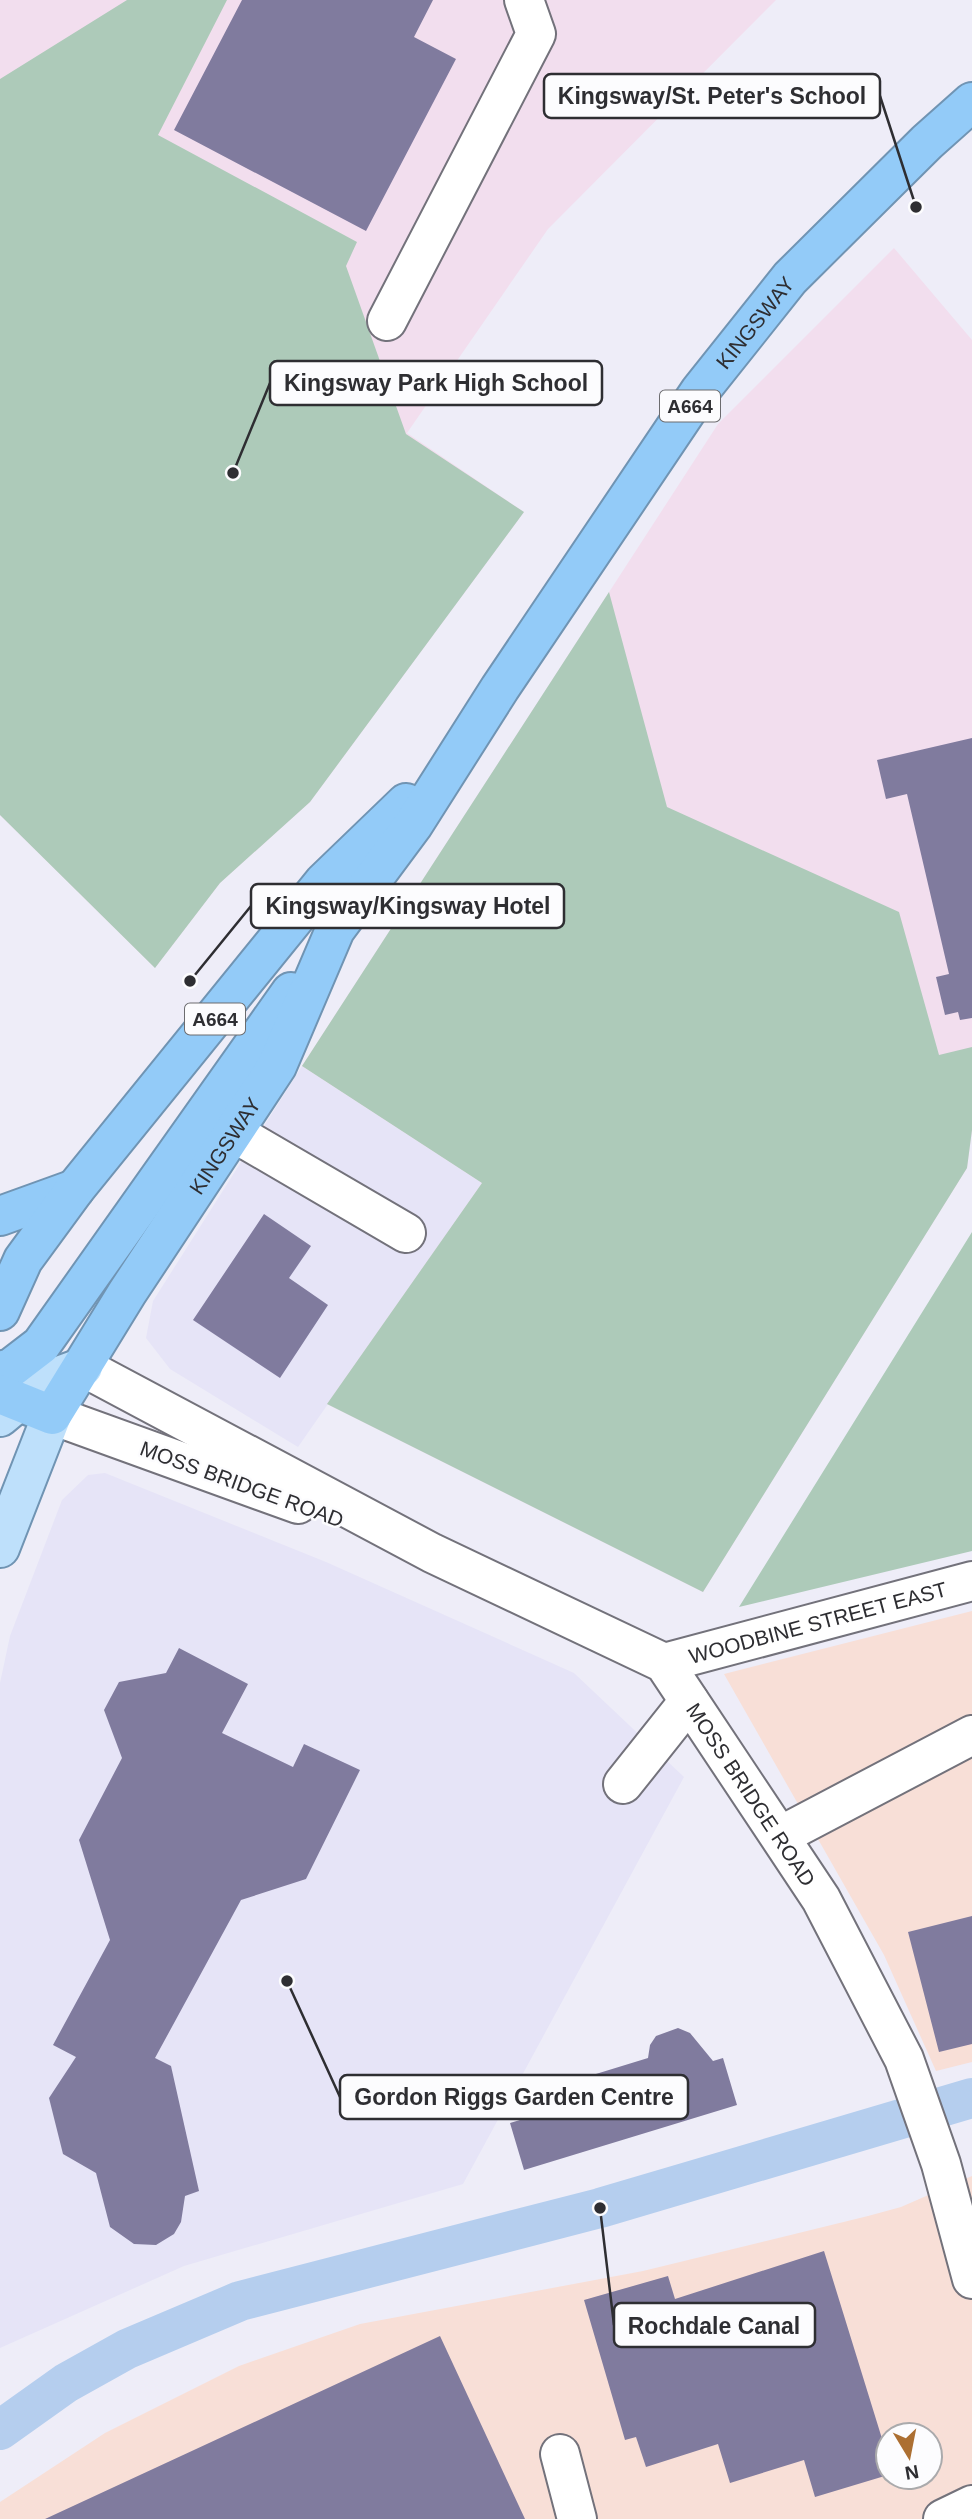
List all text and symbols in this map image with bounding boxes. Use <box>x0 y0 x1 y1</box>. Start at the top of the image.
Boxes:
callout: Kingsway/St. Peter's School <box>544 74 880 118</box>
text: Kingsway/St. Peter's School <box>558 83 866 109</box>
street label: KINGSWAY <box>711 272 798 373</box>
callout: Kingsway Park High School <box>270 361 602 405</box>
text: Kingsway Park High School <box>284 370 588 396</box>
road number: A664 <box>660 390 720 422</box>
callout: Kingsway/Kingsway Hotel <box>251 884 564 928</box>
text: Kingsway/Kingsway Hotel <box>265 893 551 919</box>
road number: A664 <box>185 1004 245 1035</box>
street label: KINGSWAY <box>184 1093 265 1198</box>
street label: MOSS BRIDGE ROAD <box>137 1436 347 1532</box>
street label: WOODBINE STREET EAST <box>686 1577 949 1667</box>
street label: MOSS BRIDGE ROAD <box>682 1699 820 1890</box>
callout: Gordon Riggs Garden Centre <box>340 2075 688 2119</box>
text: Gordon Riggs Garden Centre <box>354 2084 674 2110</box>
callout: Rochdale Canal <box>614 2303 815 2347</box>
text: Rochdale Canal <box>628 2313 800 2339</box>
north arrow <box>874 2421 944 2491</box>
text: N <box>903 2461 920 2484</box>

